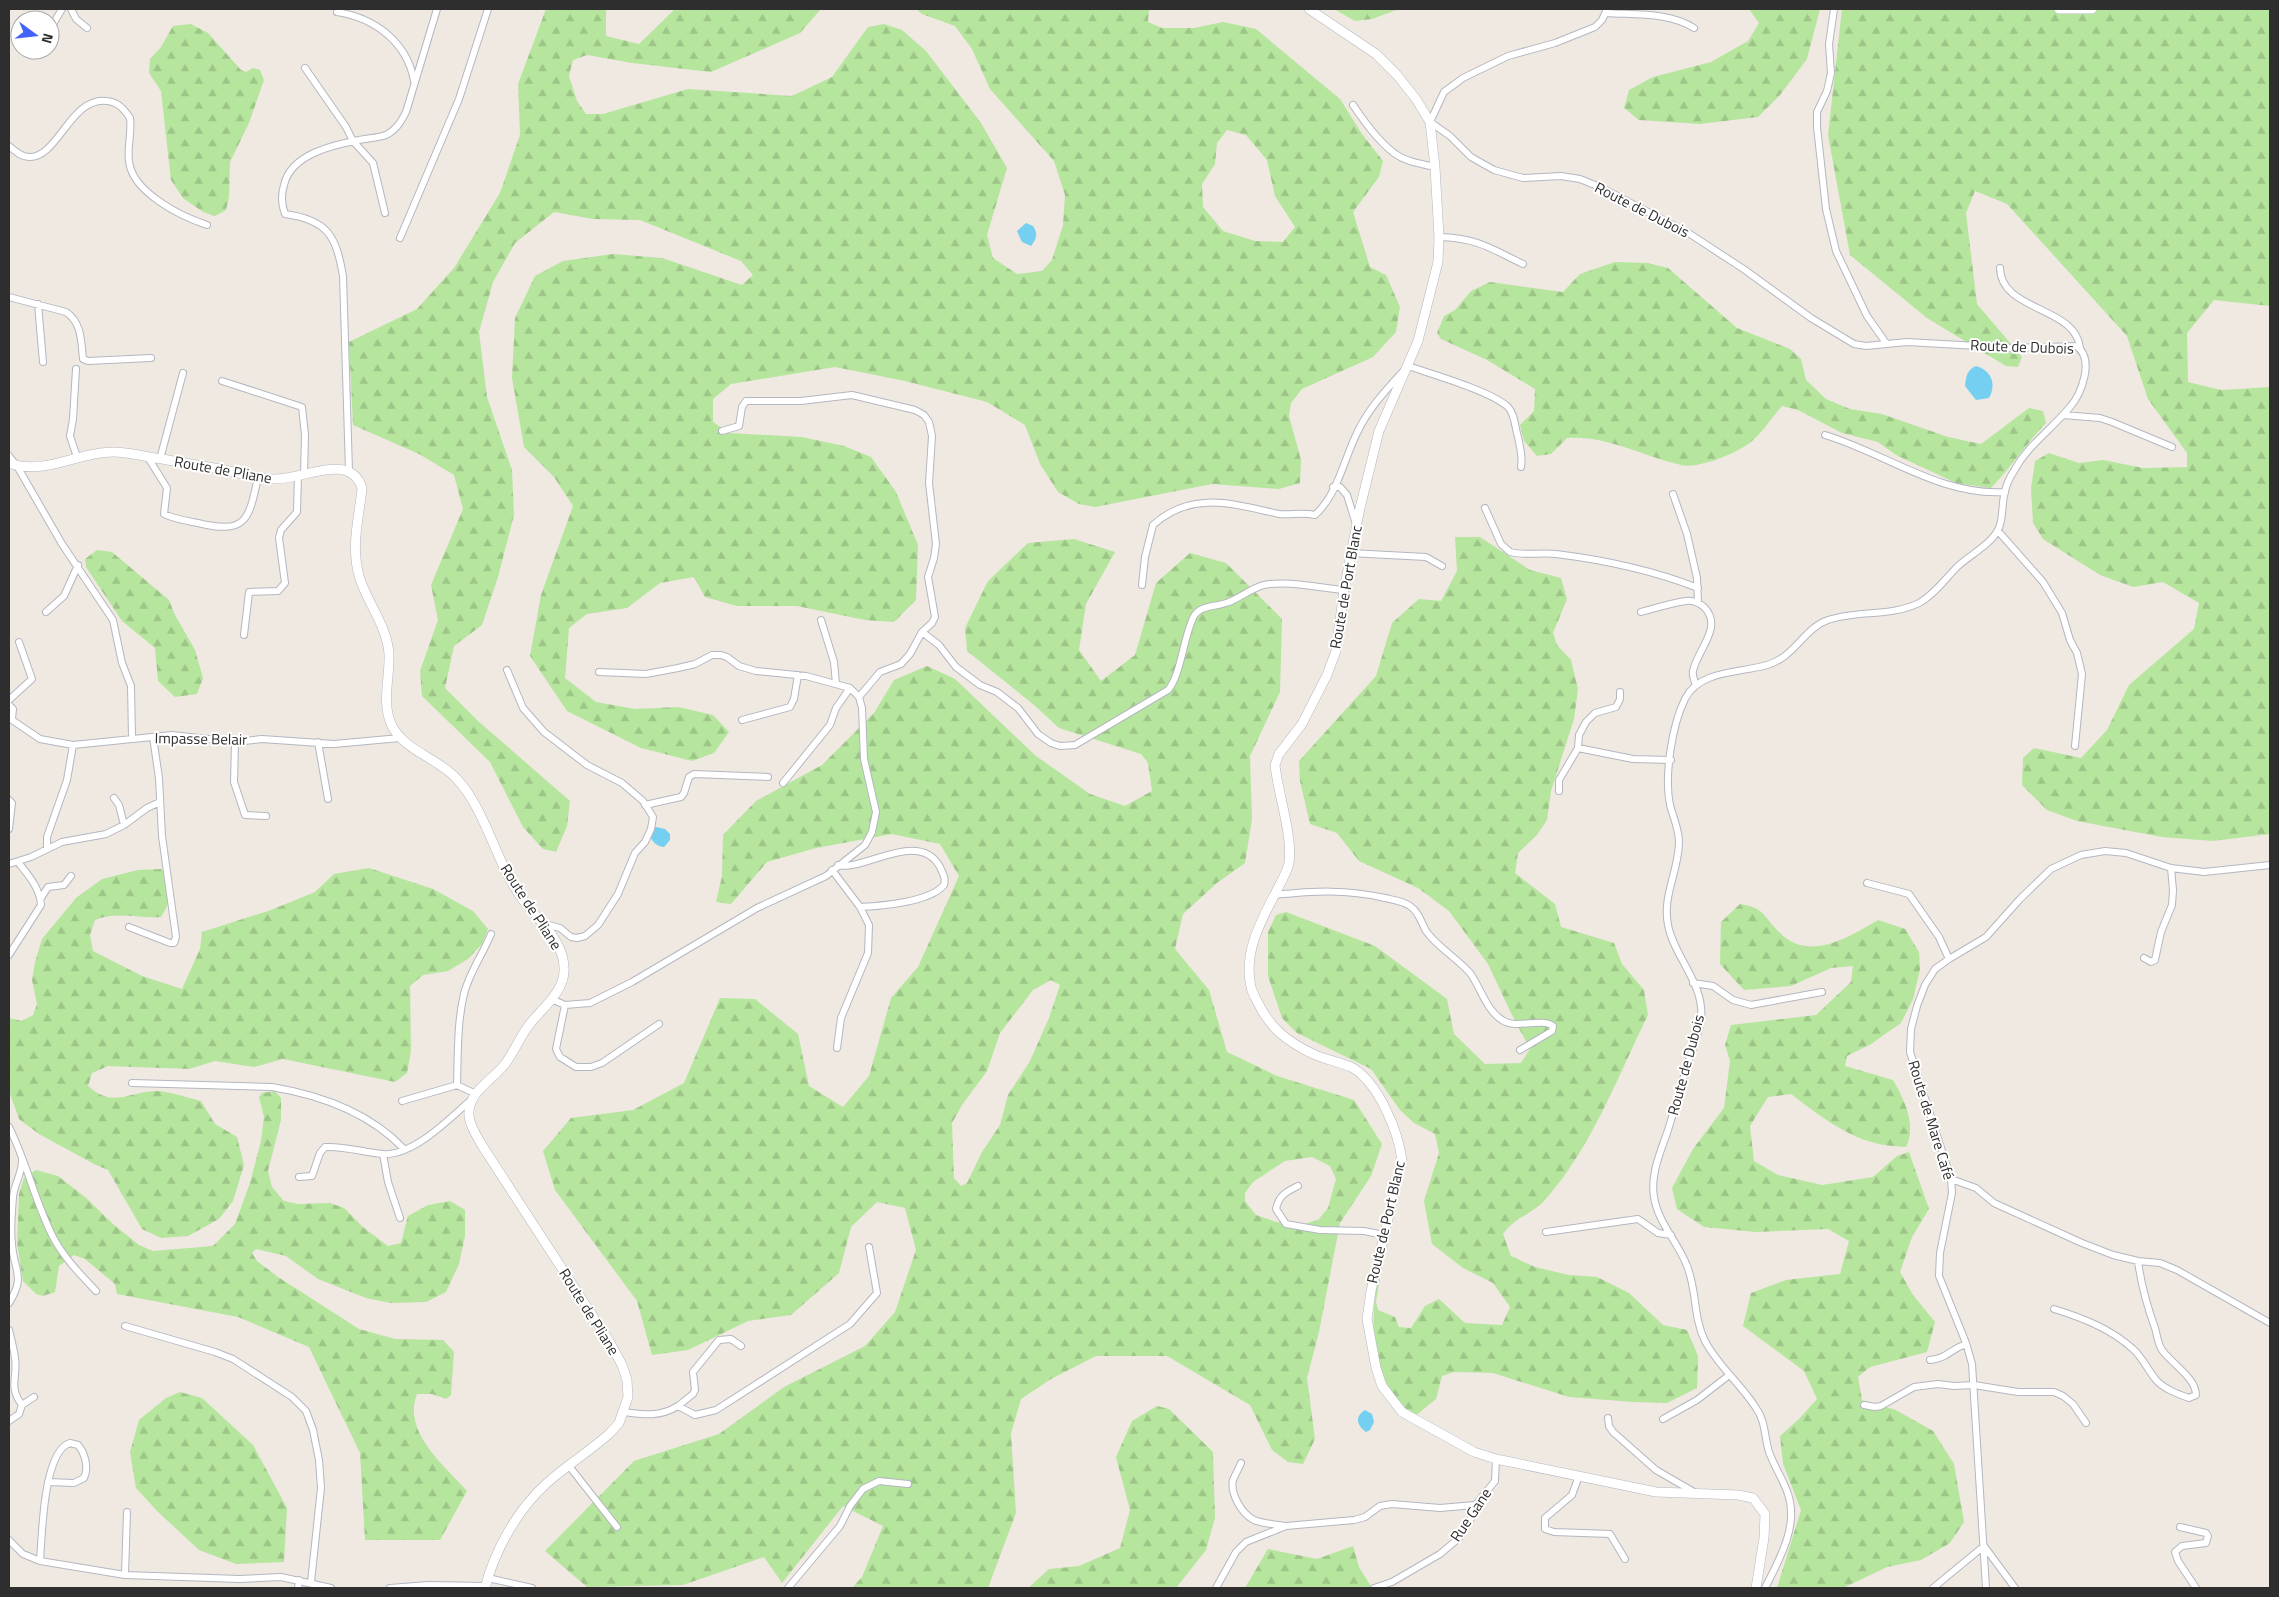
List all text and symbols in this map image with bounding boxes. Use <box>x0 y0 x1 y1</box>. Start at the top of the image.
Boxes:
north arrow <box>10 10 60 60</box>
text: N <box>37 31 59 46</box>
street label: Route de Dubois <box>1591 176 1694 243</box>
street label: Route de Dubois <box>1970 333 2074 360</box>
street label: Route de Pliane <box>172 450 274 489</box>
street label: Route de Port Blanc <box>1323 523 1368 651</box>
street label: Impasse Belair <box>154 726 248 751</box>
street label: Route de Pliane <box>495 859 568 954</box>
street label: Route de Dubois <box>1661 1012 1710 1118</box>
street label: Route de Mare Café <box>1902 1057 1961 1183</box>
street label: Route de Port Blanc <box>1360 1158 1411 1286</box>
street label: Route de Pliane <box>554 1264 625 1360</box>
street label: Rue Gane <box>1444 1483 1497 1546</box>

